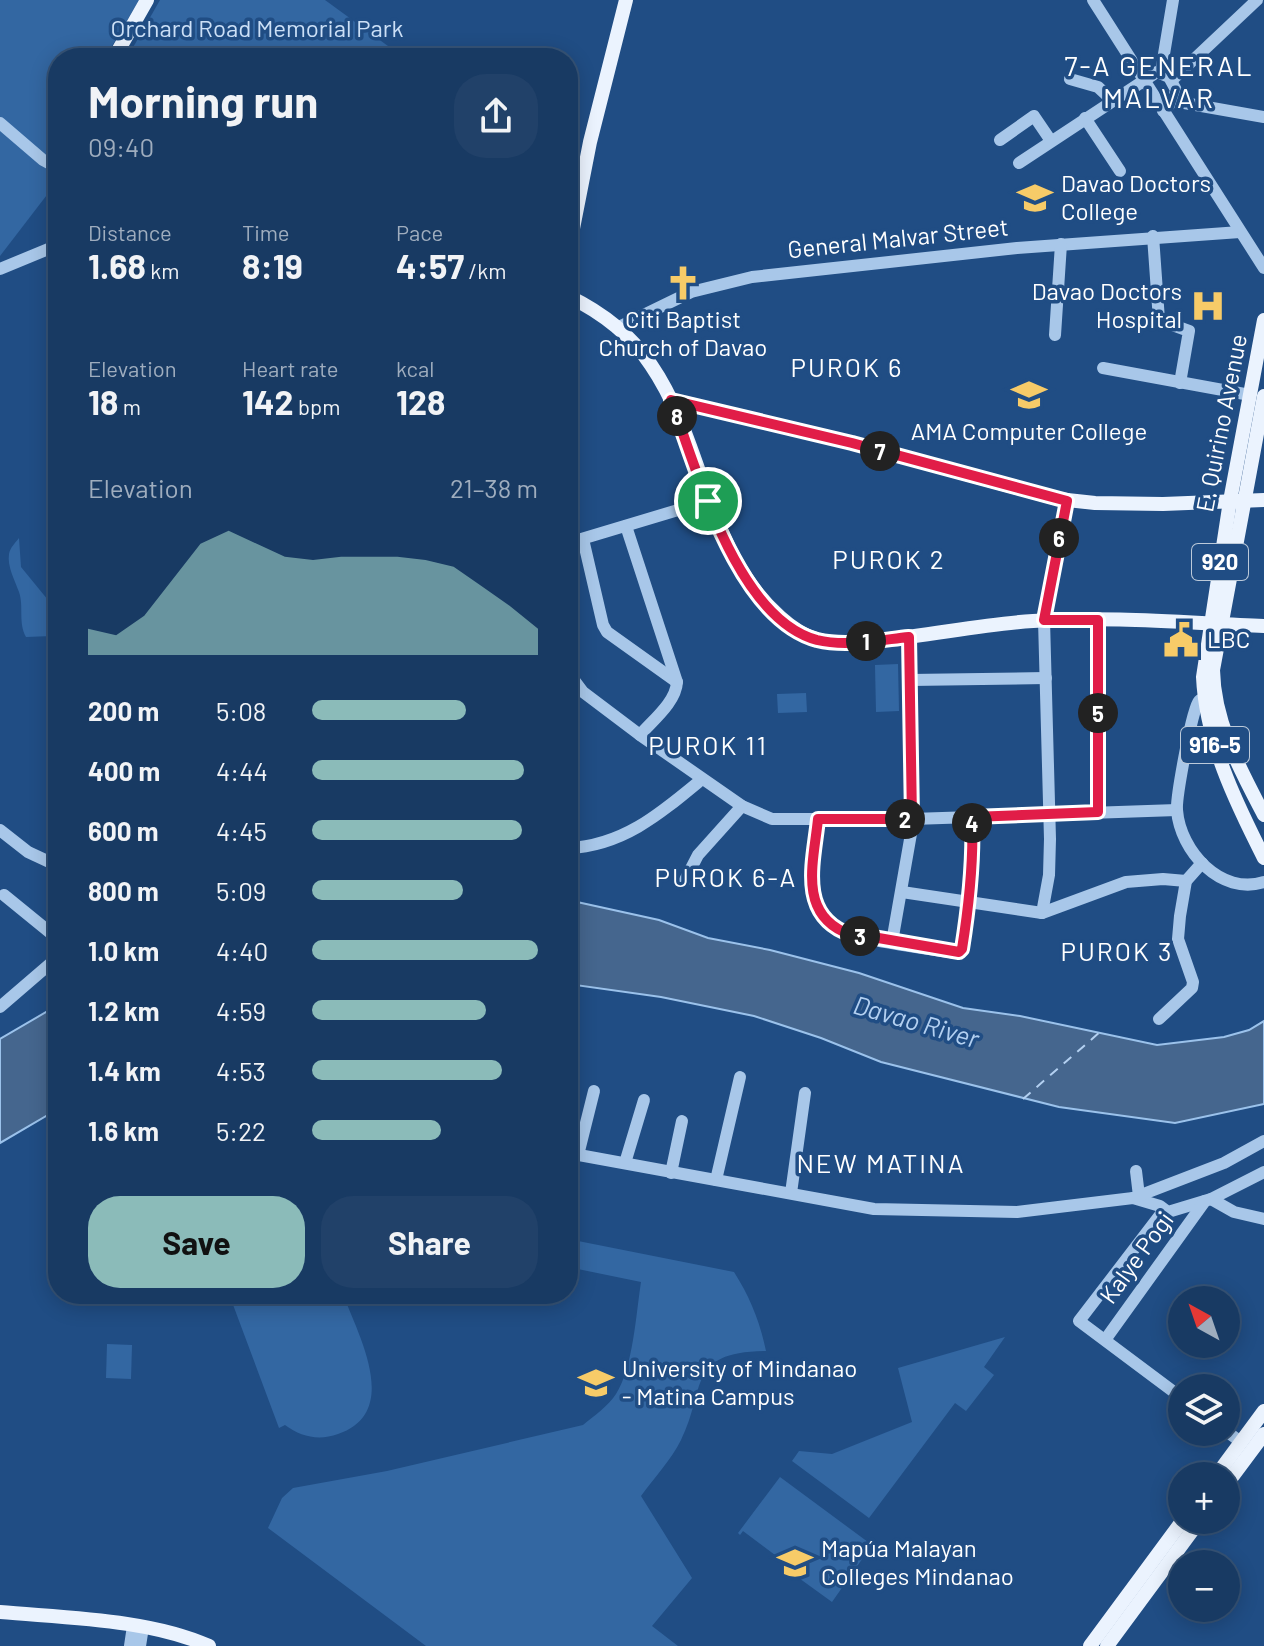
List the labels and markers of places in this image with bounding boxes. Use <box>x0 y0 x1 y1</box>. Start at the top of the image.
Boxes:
place label: Davao Doctors College <box>1061 168 1211 225</box>
school or university icon: Davao Doctors College <box>1016 179 1054 217</box>
church icon: Citi Baptist Church of Davao <box>664 264 702 302</box>
place label: Davao Doctors Hospital <box>1032 276 1182 333</box>
hospital icon: Davao Doctors Hospital <box>1189 287 1227 325</box>
place label: Citi Baptist Church of Davao <box>599 304 767 361</box>
school or university icon: AMA Computer College <box>1010 376 1048 414</box>
pin: 8 <box>657 396 697 436</box>
place label: AMA Computer College <box>911 416 1147 445</box>
pin: 7 <box>860 431 900 471</box>
pin <box>674 467 742 535</box>
pin: 6 <box>1039 518 1079 558</box>
pin: 1 <box>846 621 886 661</box>
public building icon: LBC <box>1162 621 1200 659</box>
place label: LBC <box>1207 624 1250 653</box>
pin: 5 <box>1078 693 1118 733</box>
pin: 2 <box>885 799 925 839</box>
pin: 4 <box>952 803 992 843</box>
pin: 3 <box>840 916 880 956</box>
place label: University of Mindanao - Matina Campus <box>622 1353 857 1410</box>
school or university icon: University of Mindanao - Matina Campus <box>577 1364 615 1402</box>
place label: Mapúa Malayan Colleges Mindanao <box>821 1533 1014 1590</box>
school or university icon: Mapúa Malayan Colleges Mindanao <box>776 1544 814 1582</box>

